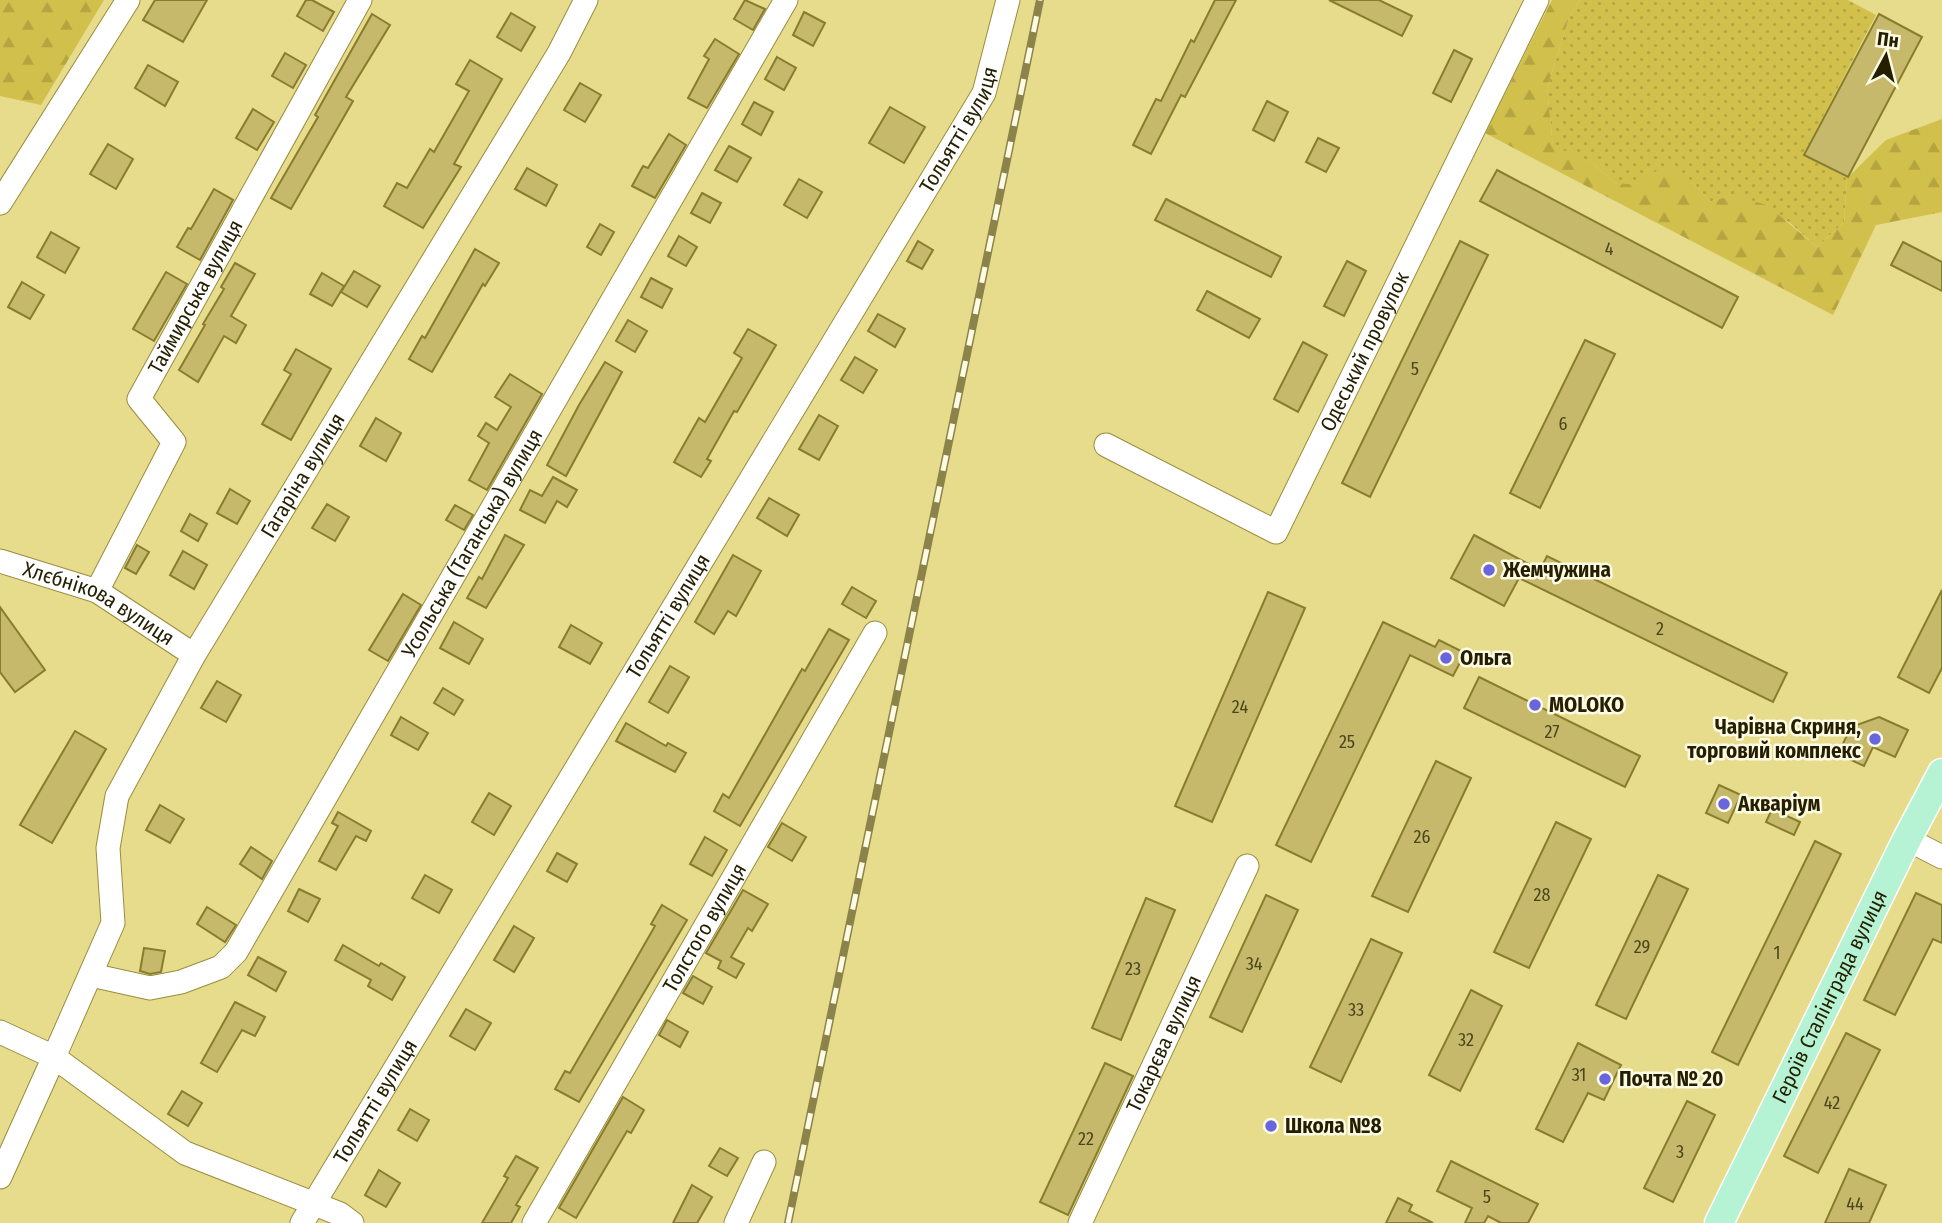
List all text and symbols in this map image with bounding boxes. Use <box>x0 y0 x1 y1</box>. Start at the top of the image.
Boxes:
north arrow <box>1851 21 1921 91</box>
text: Пн <box>1876 27 1900 52</box>
street label: Тольятті вулиця <box>914 64 1003 198</box>
street label: Таймирська вулиця <box>143 215 249 378</box>
house number: 4 <box>1605 238 1614 260</box>
street label: Одеський провулок <box>1314 267 1415 436</box>
house number: 5 <box>1411 358 1419 380</box>
street label: Гагаріна вулиця <box>255 408 351 543</box>
house number: 6 <box>1559 413 1568 435</box>
street label: Усольська (Таганська) вулиця <box>395 424 548 663</box>
street label: Тольятті вулиця <box>621 549 716 683</box>
street label: Хлєбнікова вулиця <box>20 556 179 651</box>
place label: Жемчужина <box>1502 557 1611 583</box>
marker: Жемчужина <box>1481 562 1497 578</box>
house number: 2 <box>1656 618 1664 640</box>
place label: Ольга <box>1460 645 1512 671</box>
marker: Ольга <box>1438 650 1454 666</box>
place label: MOLOKO <box>1549 692 1624 718</box>
house number: 24 <box>1232 696 1248 718</box>
marker: MOLOKO <box>1527 697 1543 713</box>
place label: Чарівна Скриня, торговий комплекс <box>1687 714 1862 764</box>
house number: 27 <box>1544 721 1560 743</box>
house number: 25 <box>1339 731 1355 753</box>
marker: Чарівна Скриня, торговий комплекс <box>1867 731 1883 747</box>
place label: Акваріум <box>1737 791 1820 817</box>
marker: Акваріум <box>1716 796 1732 812</box>
house number: 26 <box>1414 826 1431 848</box>
street label: Толстого вулиця <box>657 859 752 997</box>
house number: 28 <box>1534 884 1550 906</box>
street label: Героїв Сталінграда вулиця <box>1767 886 1893 1108</box>
house number: 29 <box>1634 936 1650 958</box>
house number: 1 <box>1773 942 1781 964</box>
house number: 34 <box>1246 953 1263 975</box>
house number: 23 <box>1125 958 1141 980</box>
street label: Токарєва вулиця <box>1121 971 1207 1116</box>
house number: 33 <box>1348 999 1364 1021</box>
house number: 32 <box>1458 1029 1474 1051</box>
street label: Тольятті вулиця <box>328 1034 423 1168</box>
house number: 31 <box>1572 1064 1586 1086</box>
place label: Почта № 20 <box>1619 1066 1724 1092</box>
marker: Почта № 20 <box>1597 1071 1613 1087</box>
house number: 42 <box>1824 1092 1840 1114</box>
place label: Школа №8 <box>1285 1113 1382 1139</box>
marker: Школа №8 <box>1263 1118 1279 1134</box>
house number: 22 <box>1078 1128 1094 1150</box>
house number: 3 <box>1676 1141 1684 1163</box>
house number: 5 <box>1483 1186 1491 1208</box>
house number: 44 <box>1846 1193 1864 1215</box>

